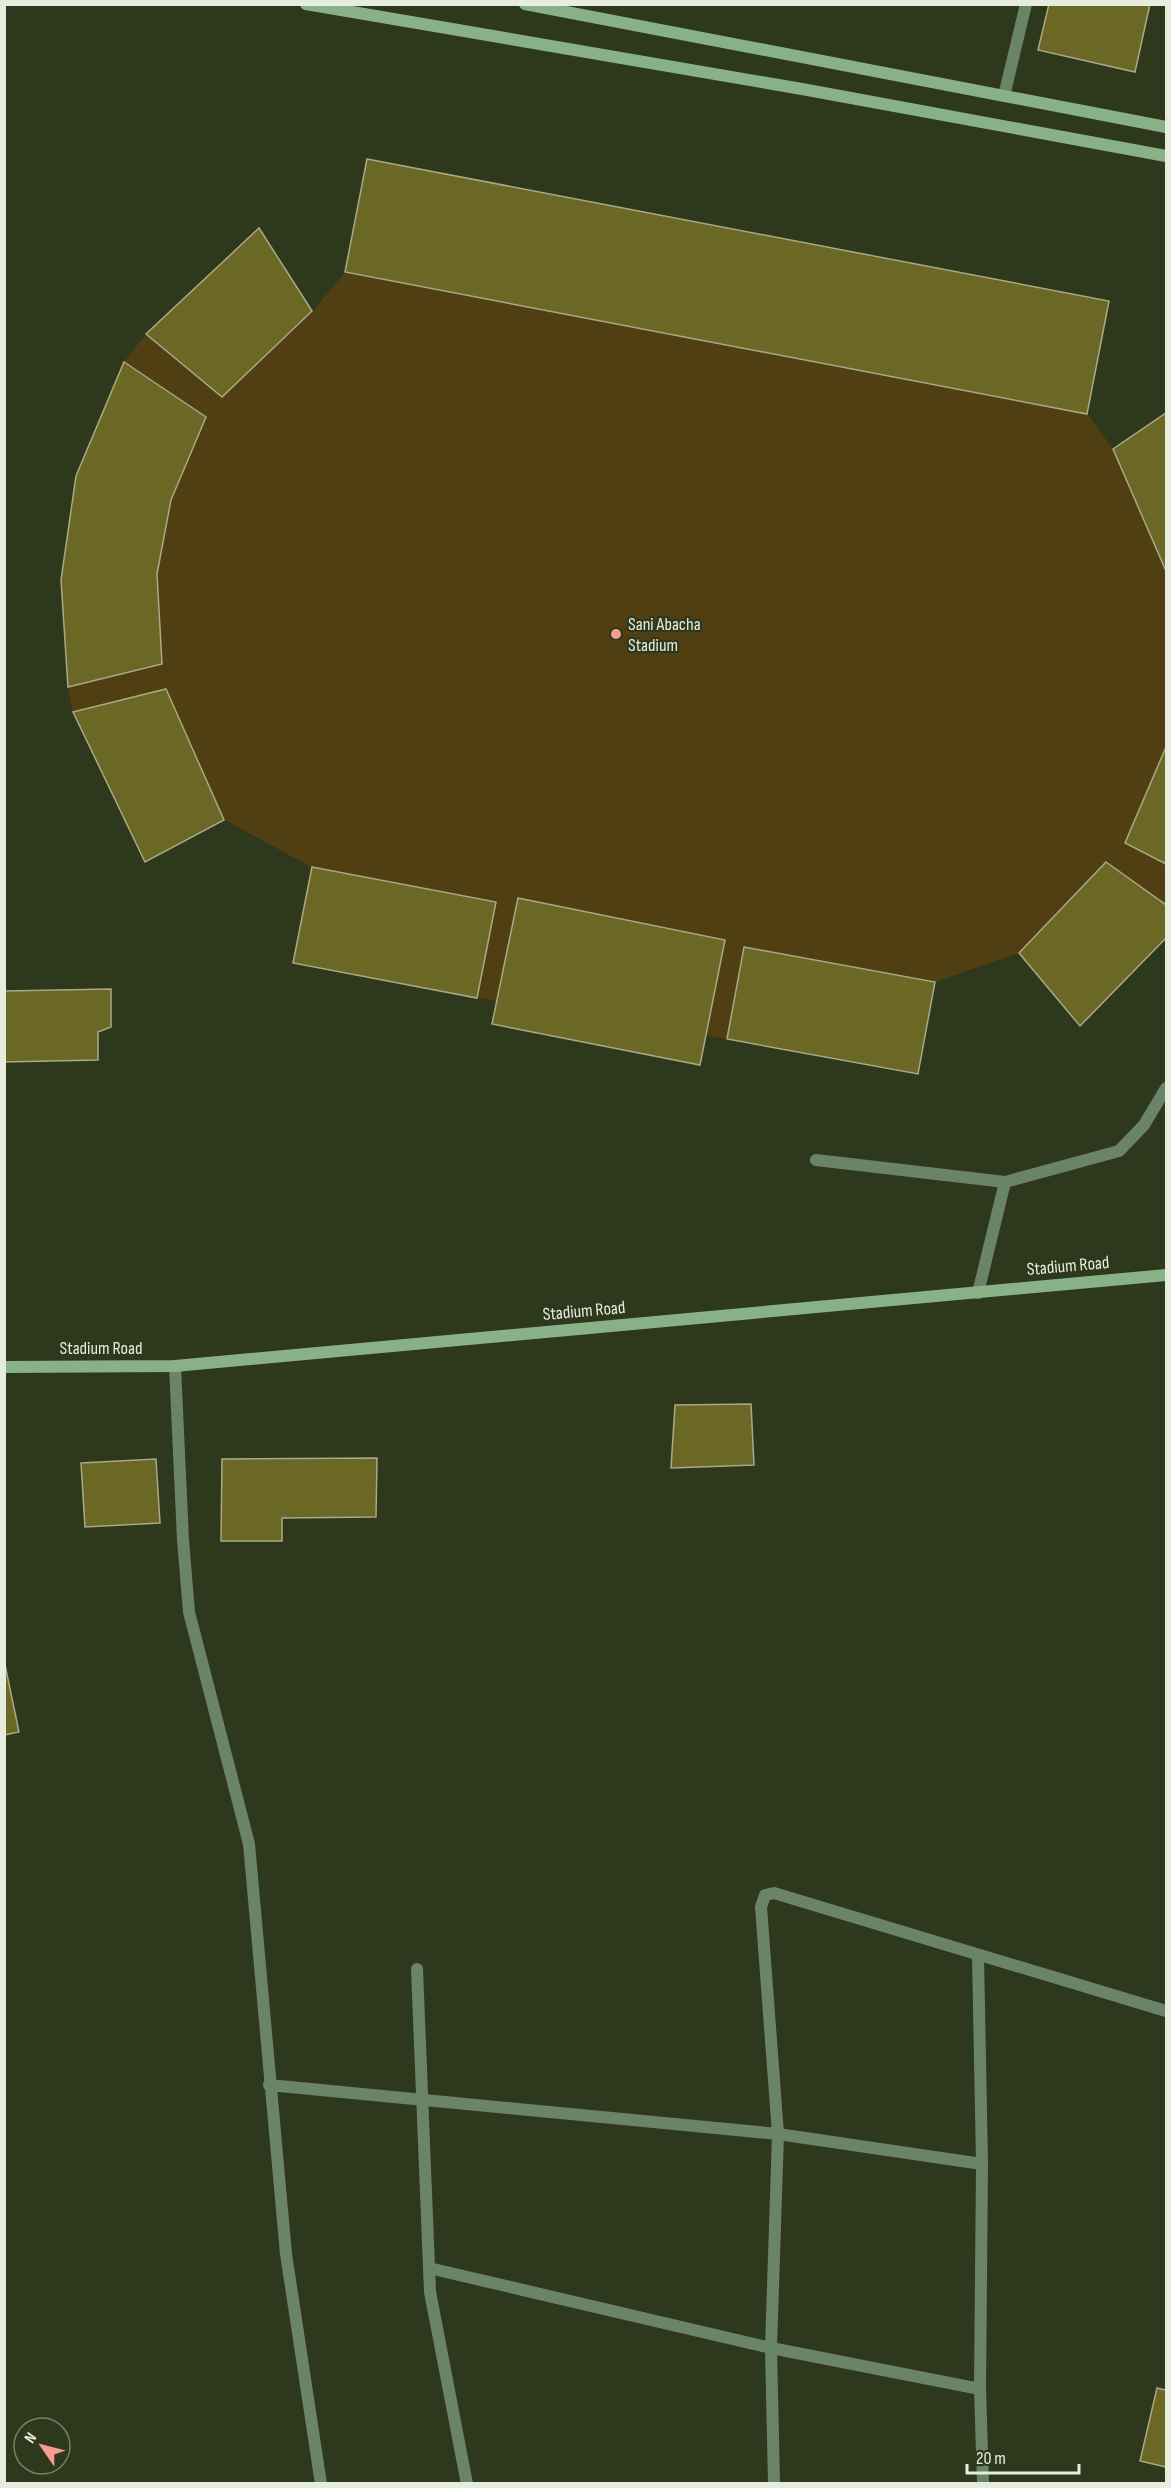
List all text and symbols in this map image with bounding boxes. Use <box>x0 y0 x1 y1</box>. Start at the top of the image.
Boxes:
place label: Sani Abacha Stadium <box>628 614 701 656</box>
marker: Sani Abacha Stadium <box>609 627 623 641</box>
street label: Stadium Road <box>1026 1252 1110 1280</box>
street label: Stadium Road <box>542 1297 626 1325</box>
street label: Stadium Road <box>60 1338 142 1359</box>
north arrow <box>12 2416 72 2476</box>
text: N <box>21 2429 41 2447</box>
scale bar <box>967 2437 1080 2475</box>
text: 20 m <box>976 2448 1006 2469</box>

